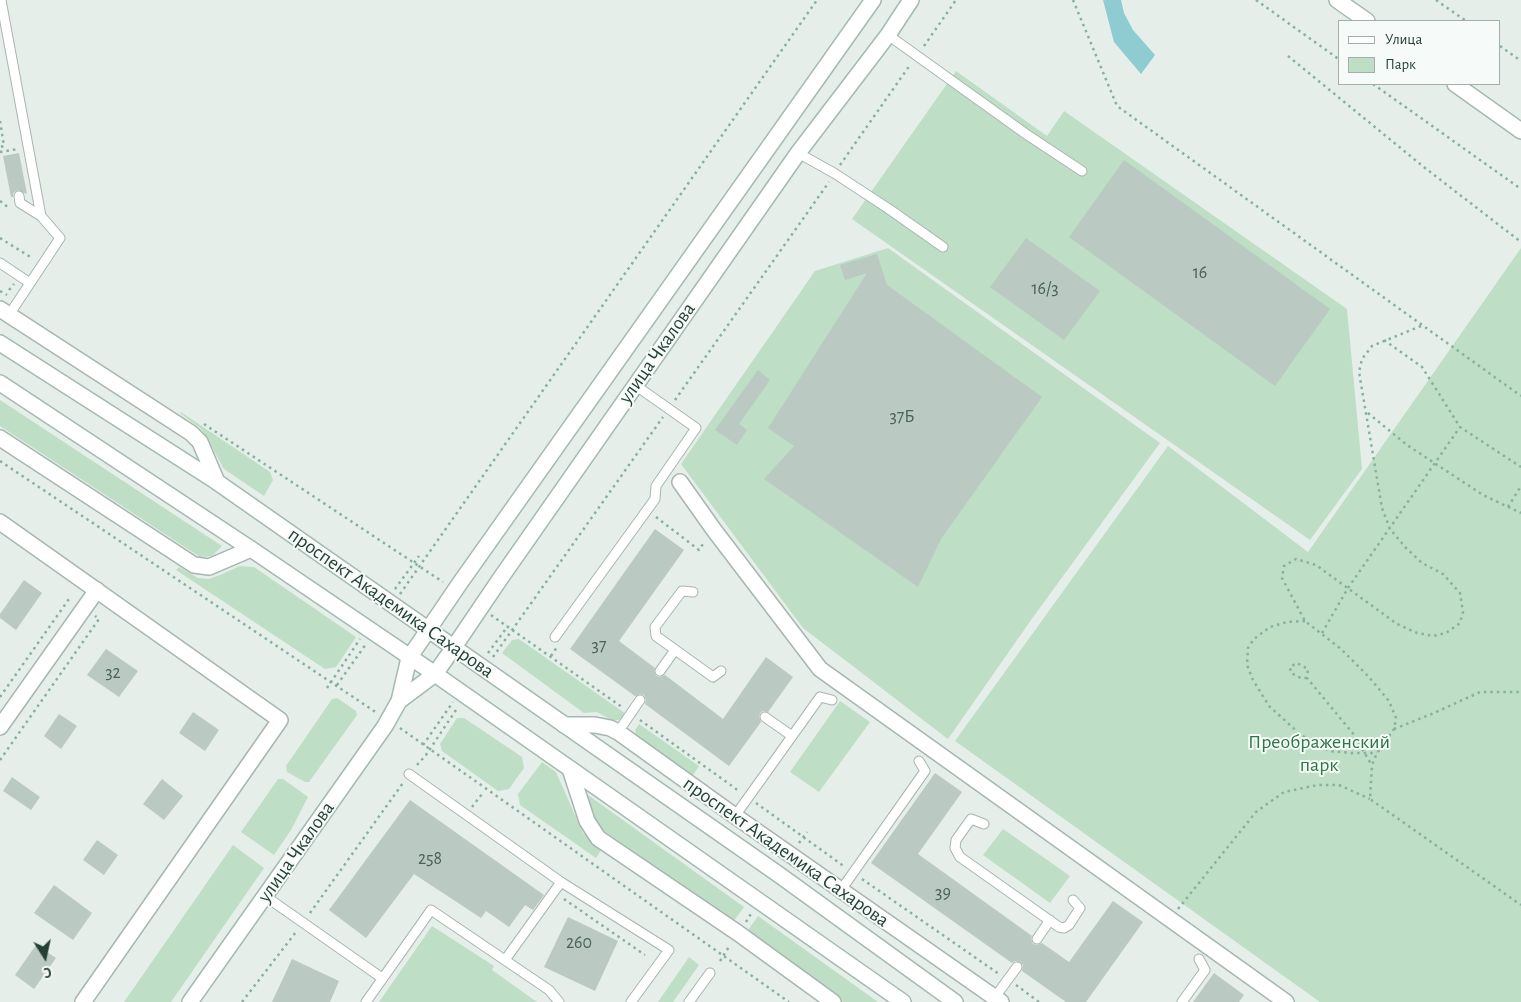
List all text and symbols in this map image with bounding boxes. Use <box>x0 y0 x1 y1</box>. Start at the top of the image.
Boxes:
legend <box>1338 20 1501 85</box>
text: Улица <box>1385 32 1422 47</box>
text: Парк <box>1385 57 1416 72</box>
house number: 16 <box>1193 262 1207 284</box>
house number: 16/3 <box>1031 278 1059 300</box>
street label: улица Чкалова <box>613 298 701 408</box>
house number: 37Б <box>889 406 915 428</box>
street label: проспект Академика Сахарова <box>283 523 499 683</box>
house number: 37 <box>592 635 606 657</box>
house number: 32 <box>105 662 121 684</box>
park label: Преображенский парк <box>1248 730 1390 777</box>
street label: проспект Академика Сахарова <box>678 772 894 932</box>
street label: улица Чкалова <box>252 797 340 907</box>
house number: 258 <box>418 848 442 870</box>
house number: 39 <box>935 882 951 904</box>
north arrow <box>20 932 70 982</box>
house number: 260 <box>566 932 592 954</box>
text: С <box>43 964 53 979</box>

